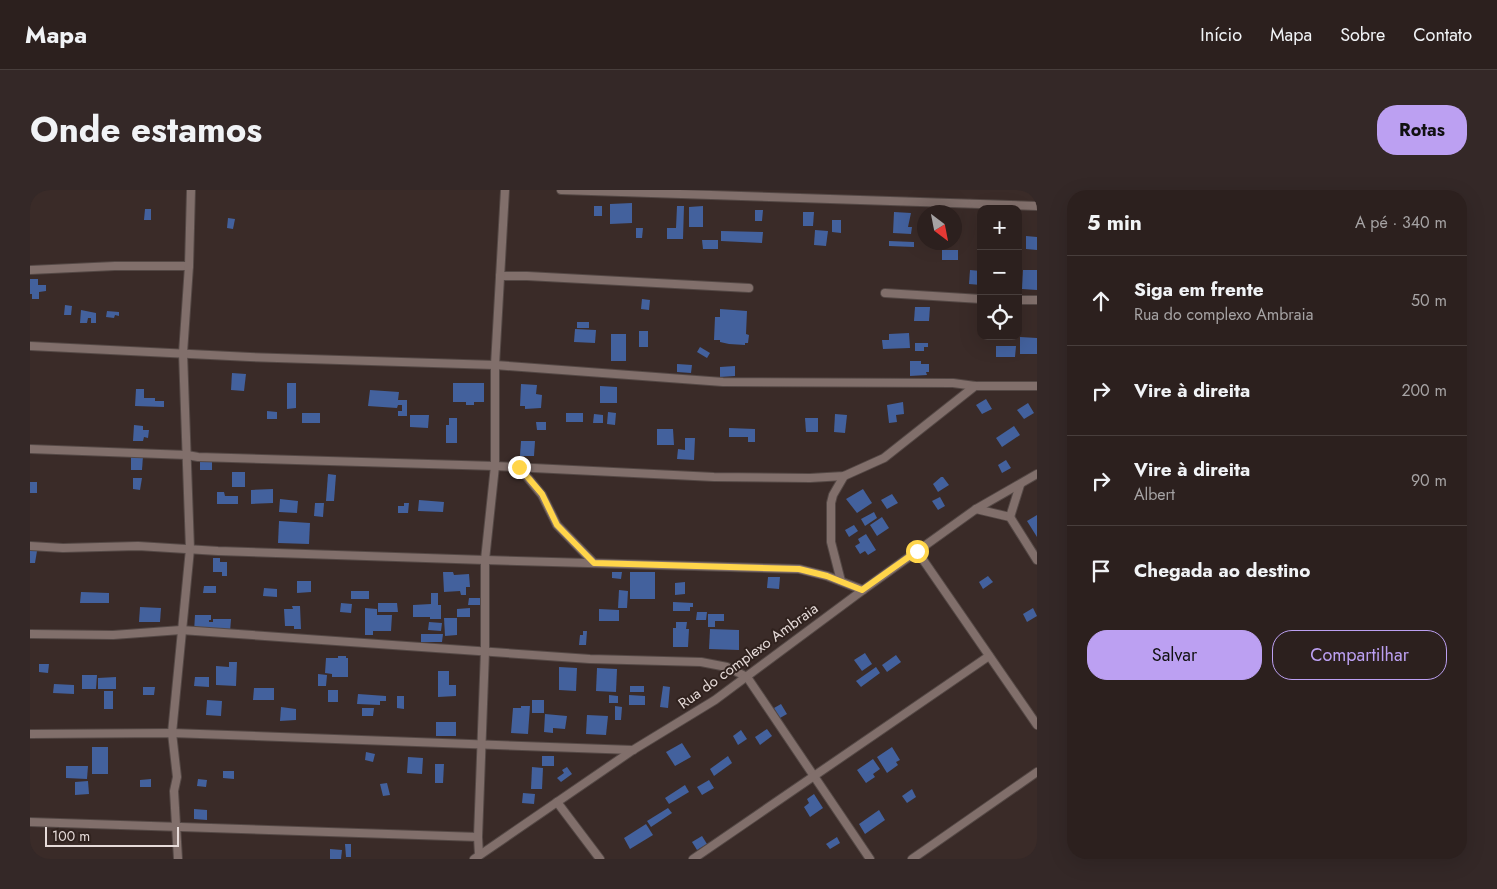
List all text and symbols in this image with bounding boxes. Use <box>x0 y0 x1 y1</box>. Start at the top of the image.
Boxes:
text: Mapa <box>25 17 87 52</box>
text: Início <box>1200 22 1242 48</box>
text: Mapa <box>1270 22 1312 48</box>
text: Sobre <box>1340 22 1385 48</box>
text: Contato <box>1413 22 1472 48</box>
text: Onde estamos <box>30 105 262 155</box>
button: Rotas <box>1377 105 1467 155</box>
north arrow <box>917 205 962 250</box>
map controls <box>977 205 1022 340</box>
button: + <box>977 205 1022 250</box>
text: 5 min <box>1087 208 1142 238</box>
text: A pé · 340 m <box>1355 211 1447 234</box>
button: − <box>977 250 1022 295</box>
text: Siga em frente <box>1134 276 1264 303</box>
icon: ahead <box>1087 287 1115 315</box>
text: 50 m <box>1411 289 1447 312</box>
button: locate <box>977 295 1022 340</box>
text: Rua do complexo Ambraia <box>1134 303 1313 326</box>
icon: right <box>1087 377 1115 405</box>
text: Vire à direita <box>1134 377 1250 404</box>
text: 200 m <box>1401 379 1447 402</box>
route end <box>508 456 531 479</box>
text: Vire à direita <box>1134 456 1250 483</box>
icon: right <box>1087 467 1115 495</box>
text: 90 m <box>1411 469 1447 492</box>
text: Albert <box>1134 483 1175 506</box>
route start <box>906 540 929 563</box>
icon: arrive <box>1087 557 1115 585</box>
text: Chegada ao destino <box>1134 557 1310 584</box>
street label: Rua do complexo Ambraia <box>674 598 822 714</box>
button: Salvar <box>1087 630 1262 680</box>
button: Compartilhar <box>1272 630 1447 680</box>
scale bar <box>45 824 179 847</box>
text: 100 m <box>52 826 90 846</box>

